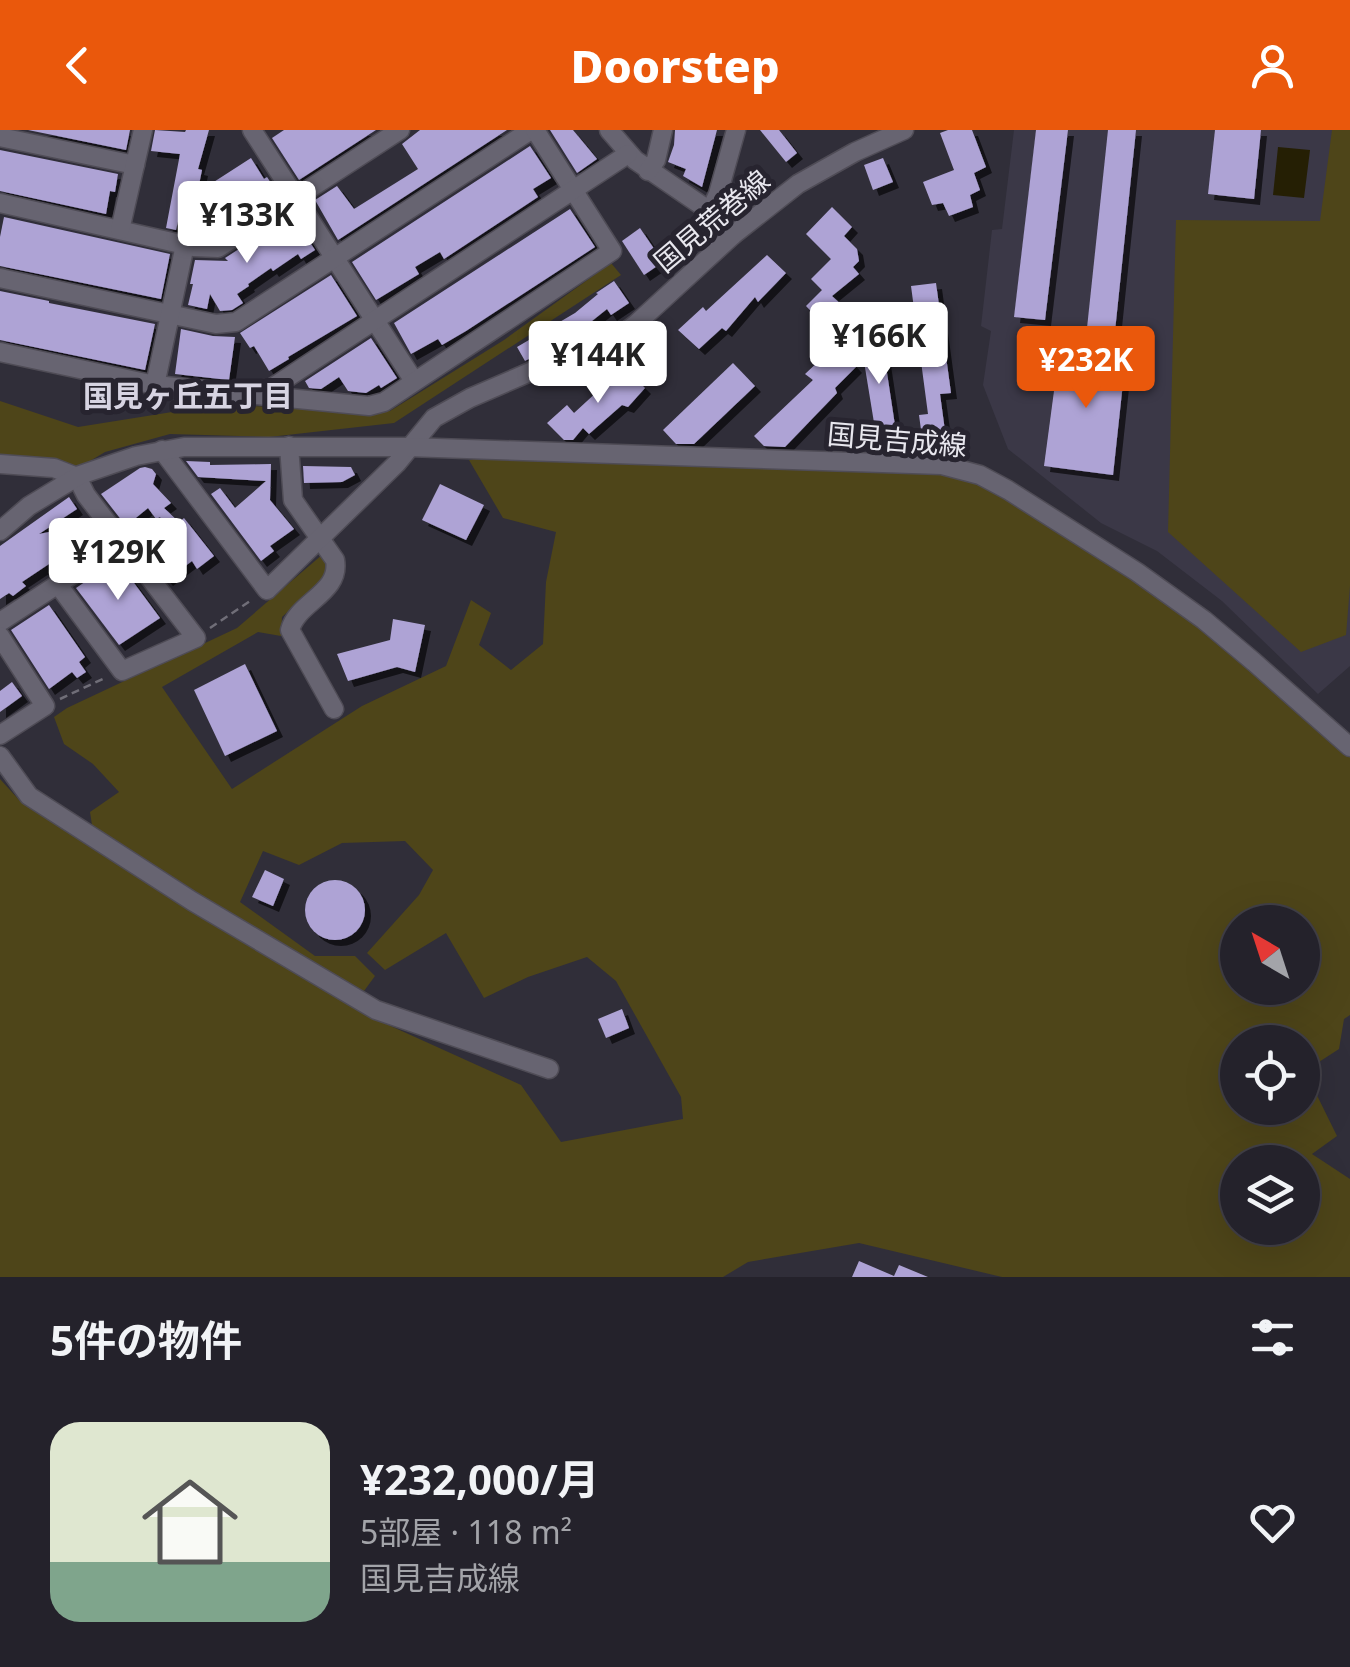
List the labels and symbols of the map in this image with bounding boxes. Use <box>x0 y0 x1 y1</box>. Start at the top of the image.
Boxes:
street label: 国見荒巻線 <box>646 161 777 280</box>
pin: ¥133K <box>177 181 317 266</box>
pin: ¥166K <box>809 302 949 387</box>
pin: ¥144K <box>528 321 668 406</box>
pin: ¥232K <box>1016 326 1156 411</box>
district label: 国見ヶ丘五丁目 <box>83 375 293 416</box>
street label: 国見吉成線 <box>826 414 968 464</box>
pin: ¥129K <box>48 518 188 603</box>
north arrow <box>1220 905 1320 1005</box>

